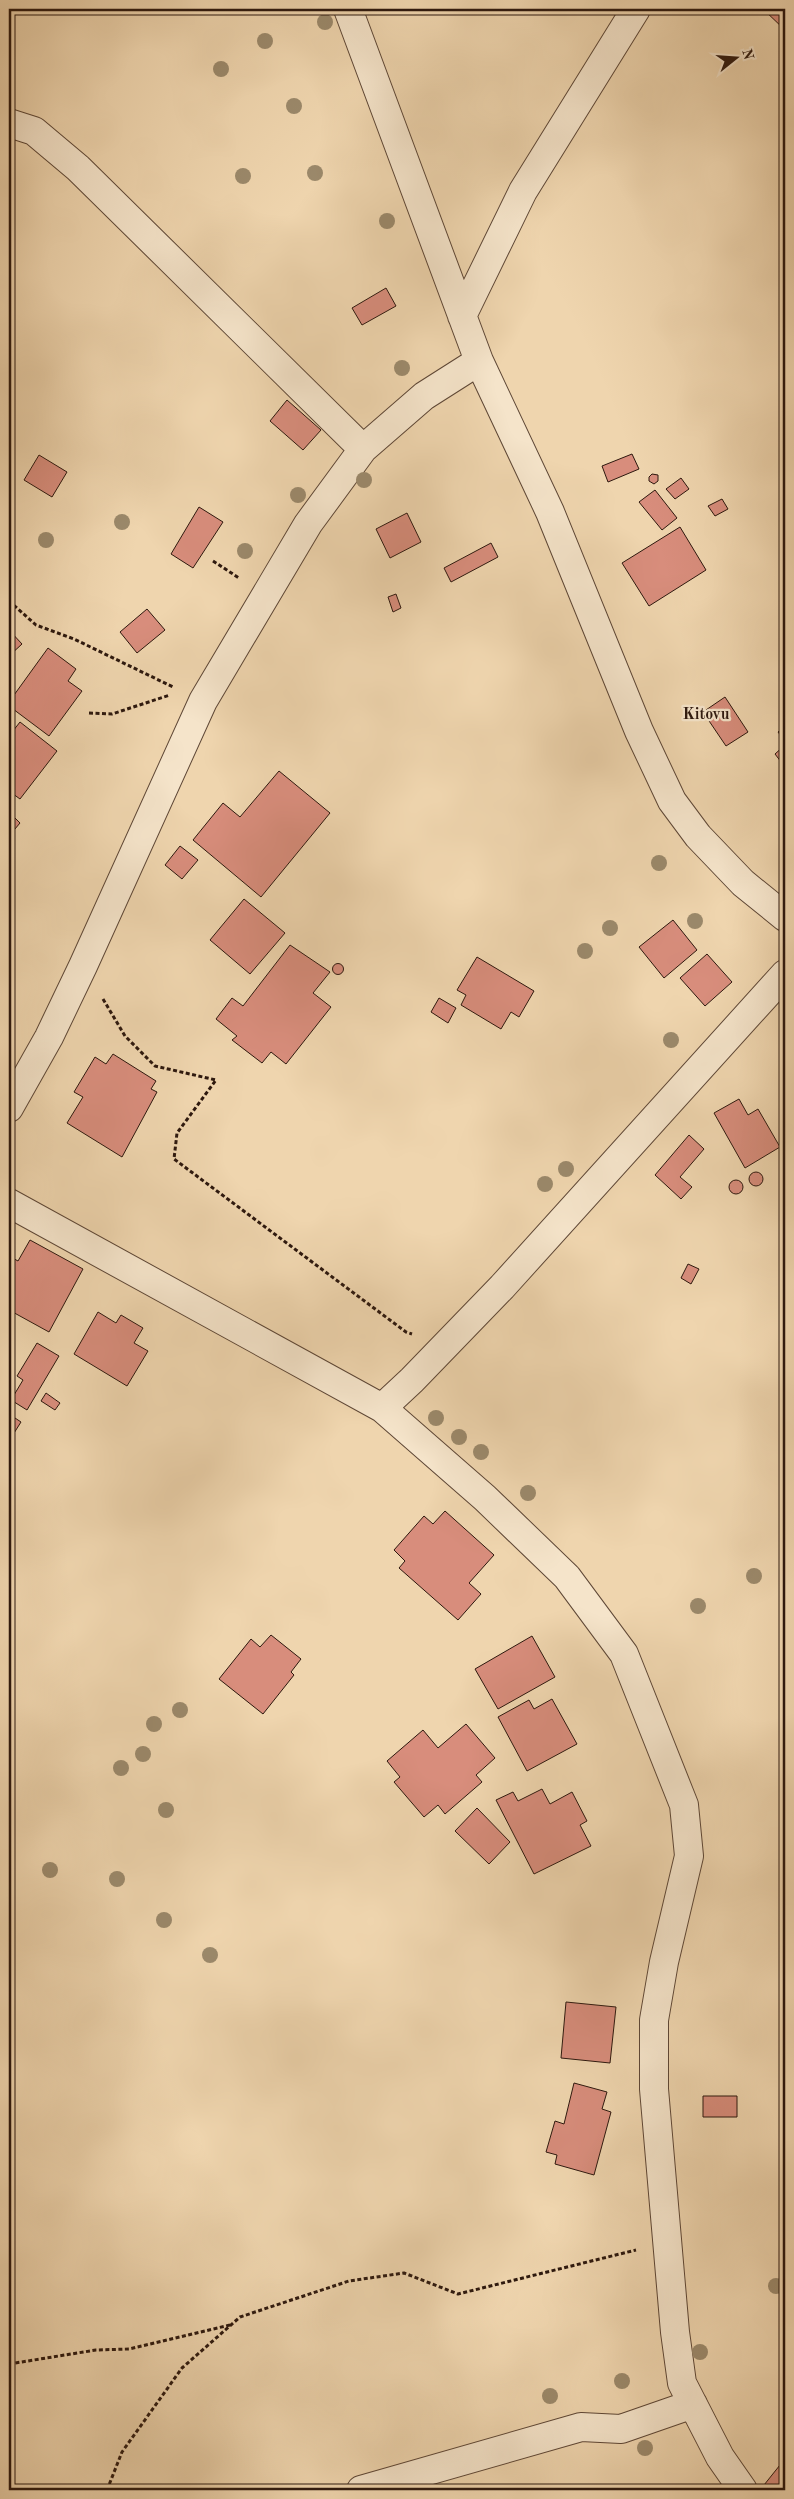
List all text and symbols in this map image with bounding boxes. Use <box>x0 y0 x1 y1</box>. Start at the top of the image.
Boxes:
north arrow <box>712 32 762 82</box>
text: N <box>739 47 756 62</box>
district label: Kitovu <box>682 707 730 723</box>

